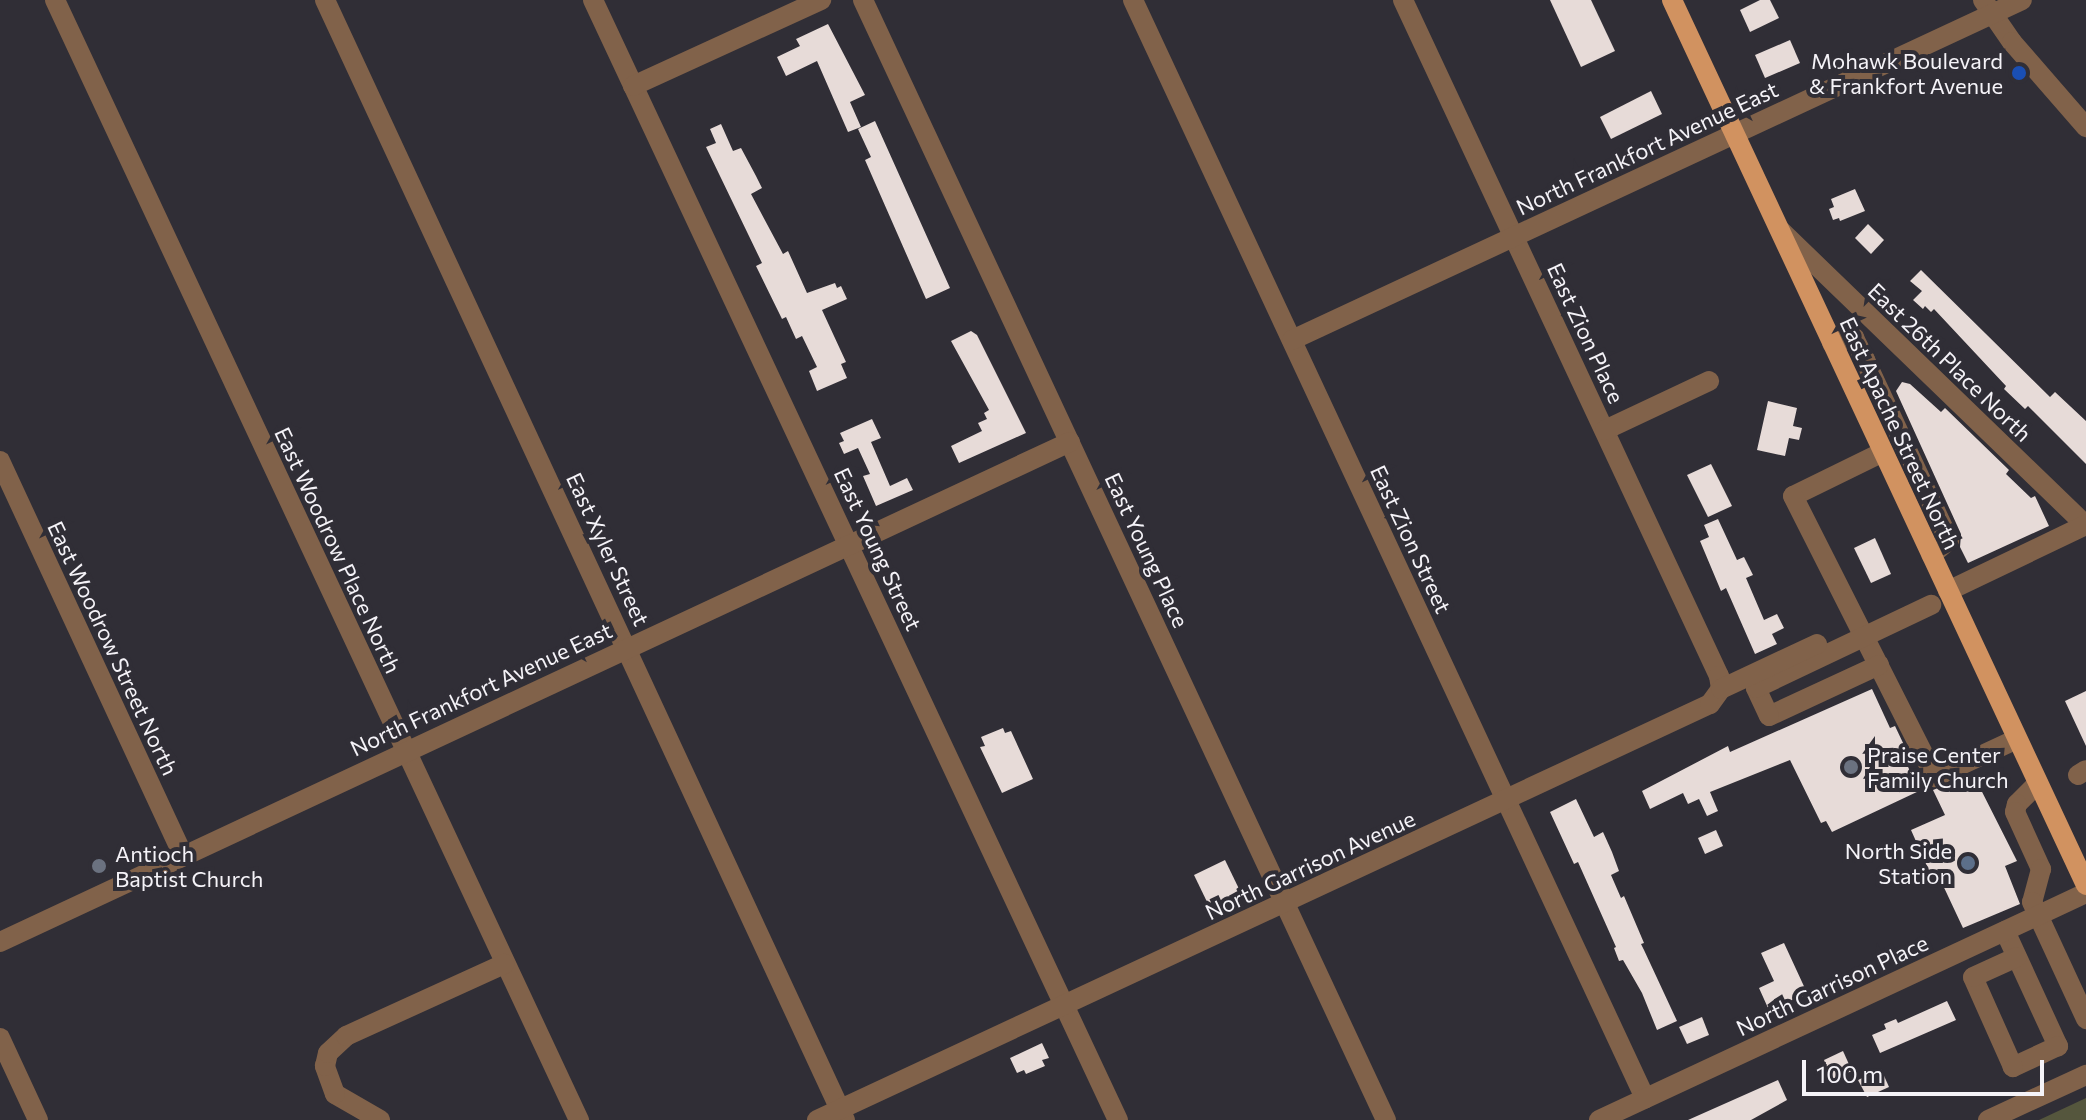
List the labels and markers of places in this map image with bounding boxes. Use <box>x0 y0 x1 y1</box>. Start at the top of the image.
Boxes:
place label: Mohawk Boulevard & Frankfort Avenue <box>1809 47 2003 98</box>
marker: Mohawk Boulevard & Frankfort Avenue <box>2010 64 2028 82</box>
place label: Praise Center Family Church <box>1867 741 2009 792</box>
marker: Praise Center Family Church <box>1842 758 1860 776</box>
place label: North Side Station <box>1845 837 1952 888</box>
place label: Antioch Baptist Church <box>115 840 263 892</box>
marker: North Side Station <box>1959 854 1977 872</box>
marker: Antioch Baptist Church <box>90 857 108 875</box>

